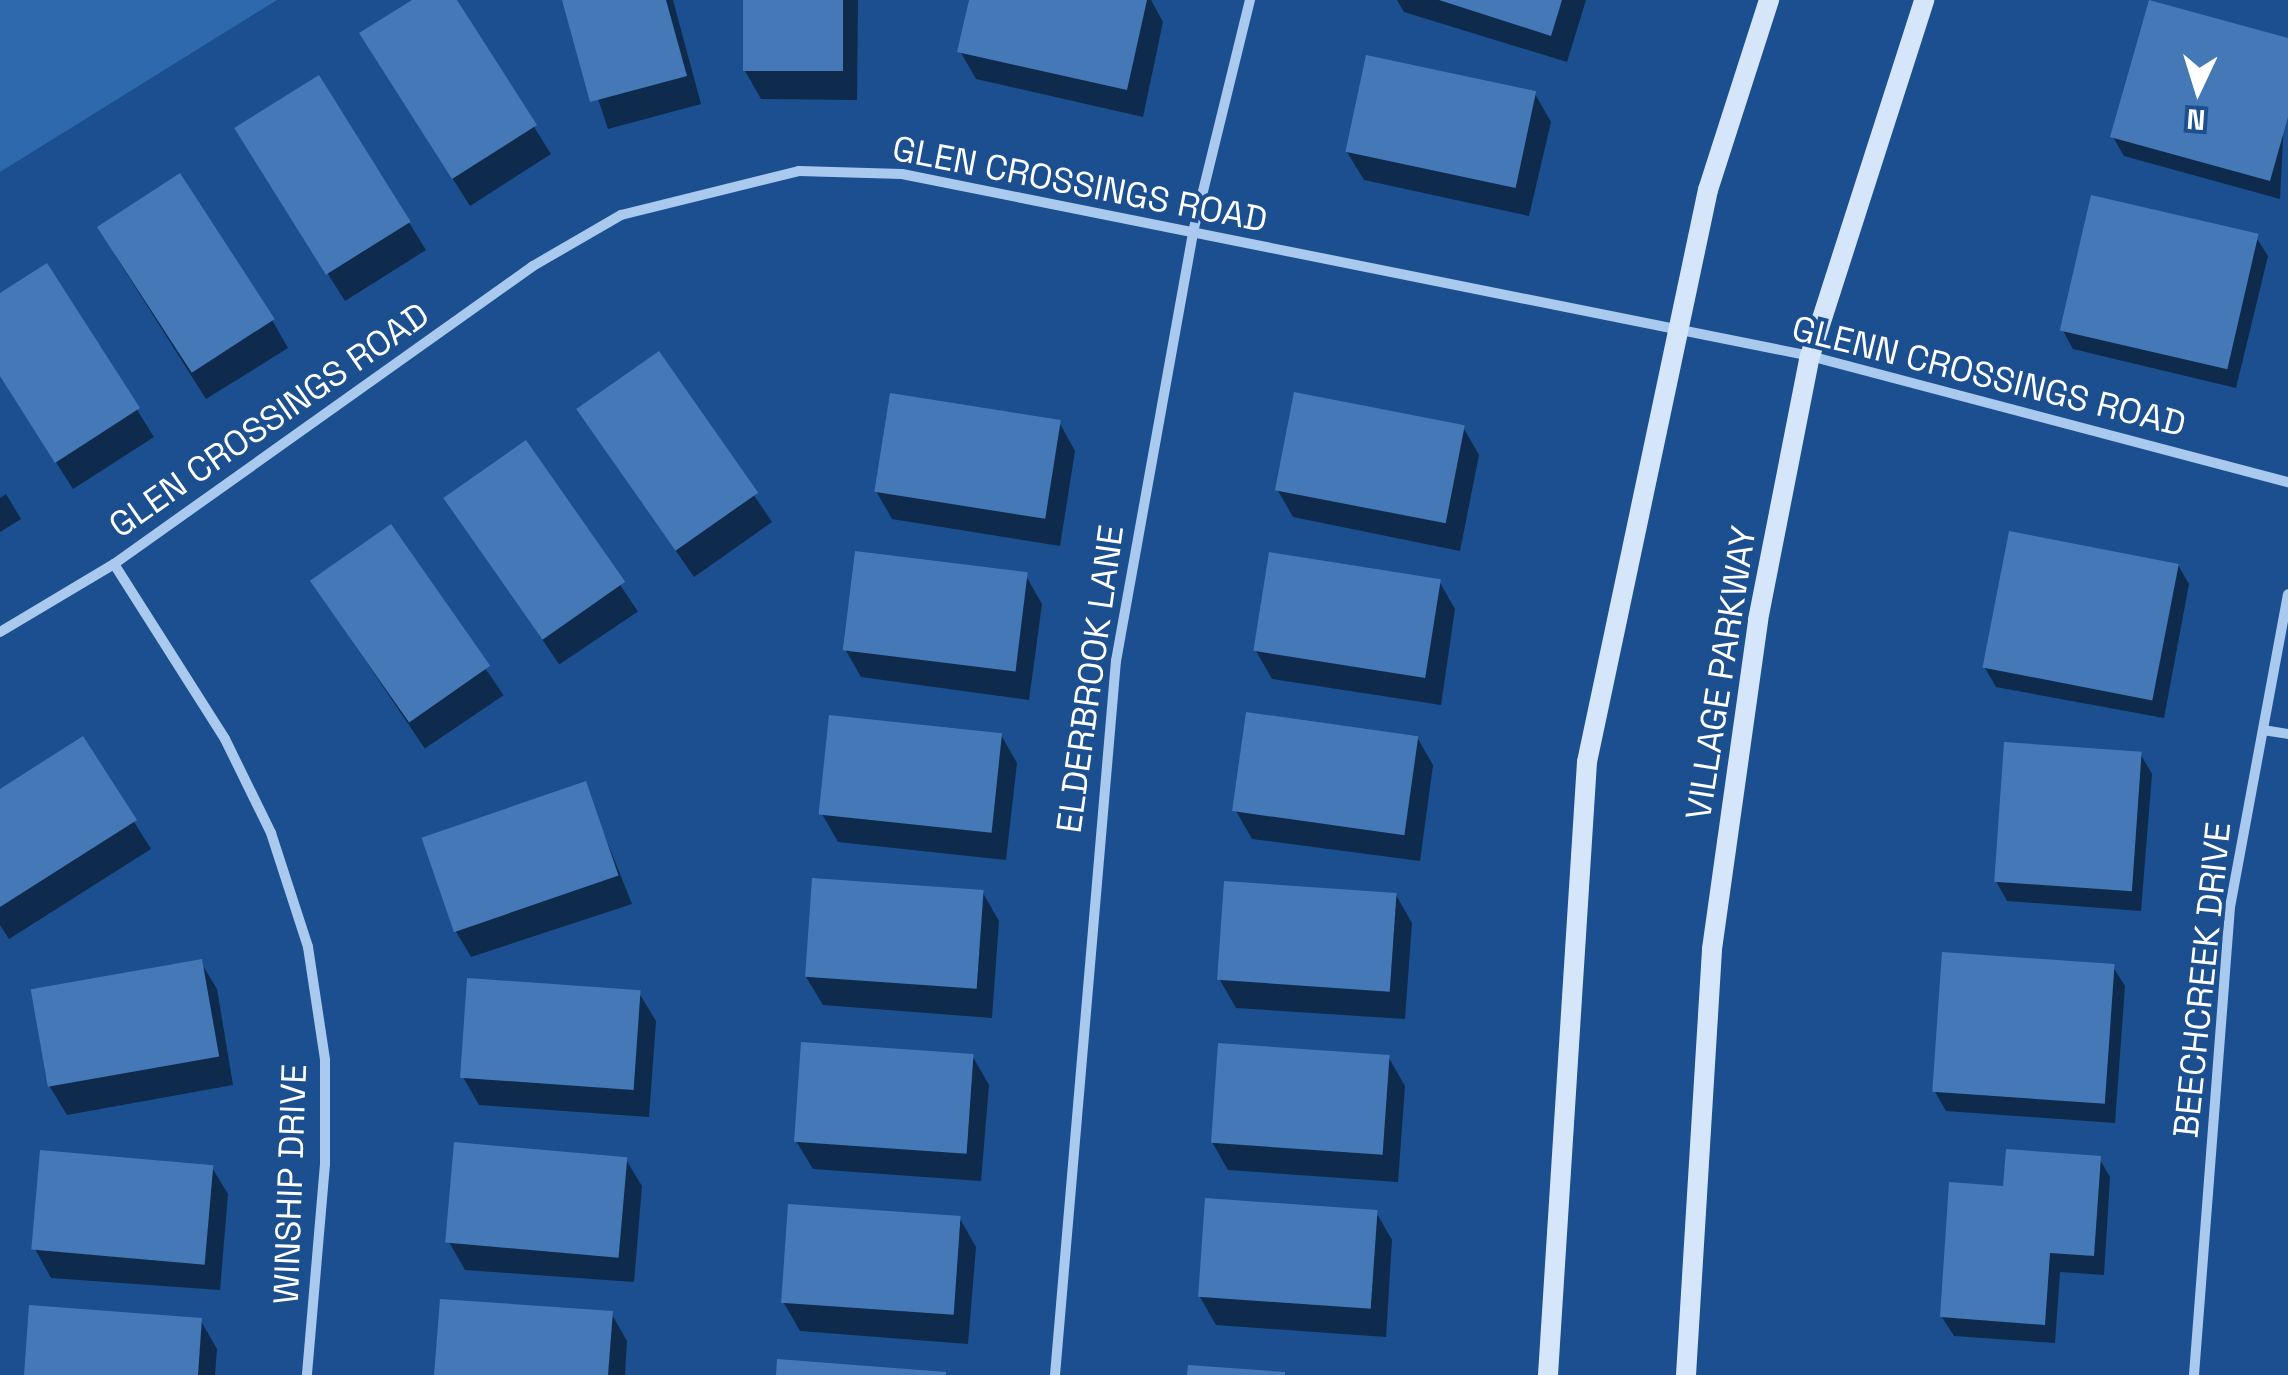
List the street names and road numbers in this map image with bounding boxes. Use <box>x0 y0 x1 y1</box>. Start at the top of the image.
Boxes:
street label: GLEN CROSSINGS ROAD <box>889 127 1271 241</box>
street label: GLEN CROSSINGS ROAD <box>101 294 437 546</box>
street label: GLENN CROSSINGS ROAD <box>1788 307 2190 445</box>
street label: ELDERBROOK LANE <box>1048 522 1132 836</box>
street label: VILLAGE PARKWAY <box>1677 523 1765 823</box>
street label: BEECHCREEK DRIVE <box>2165 820 2239 1140</box>
street label: WINSHIP DRIVE <box>265 1063 315 1305</box>

